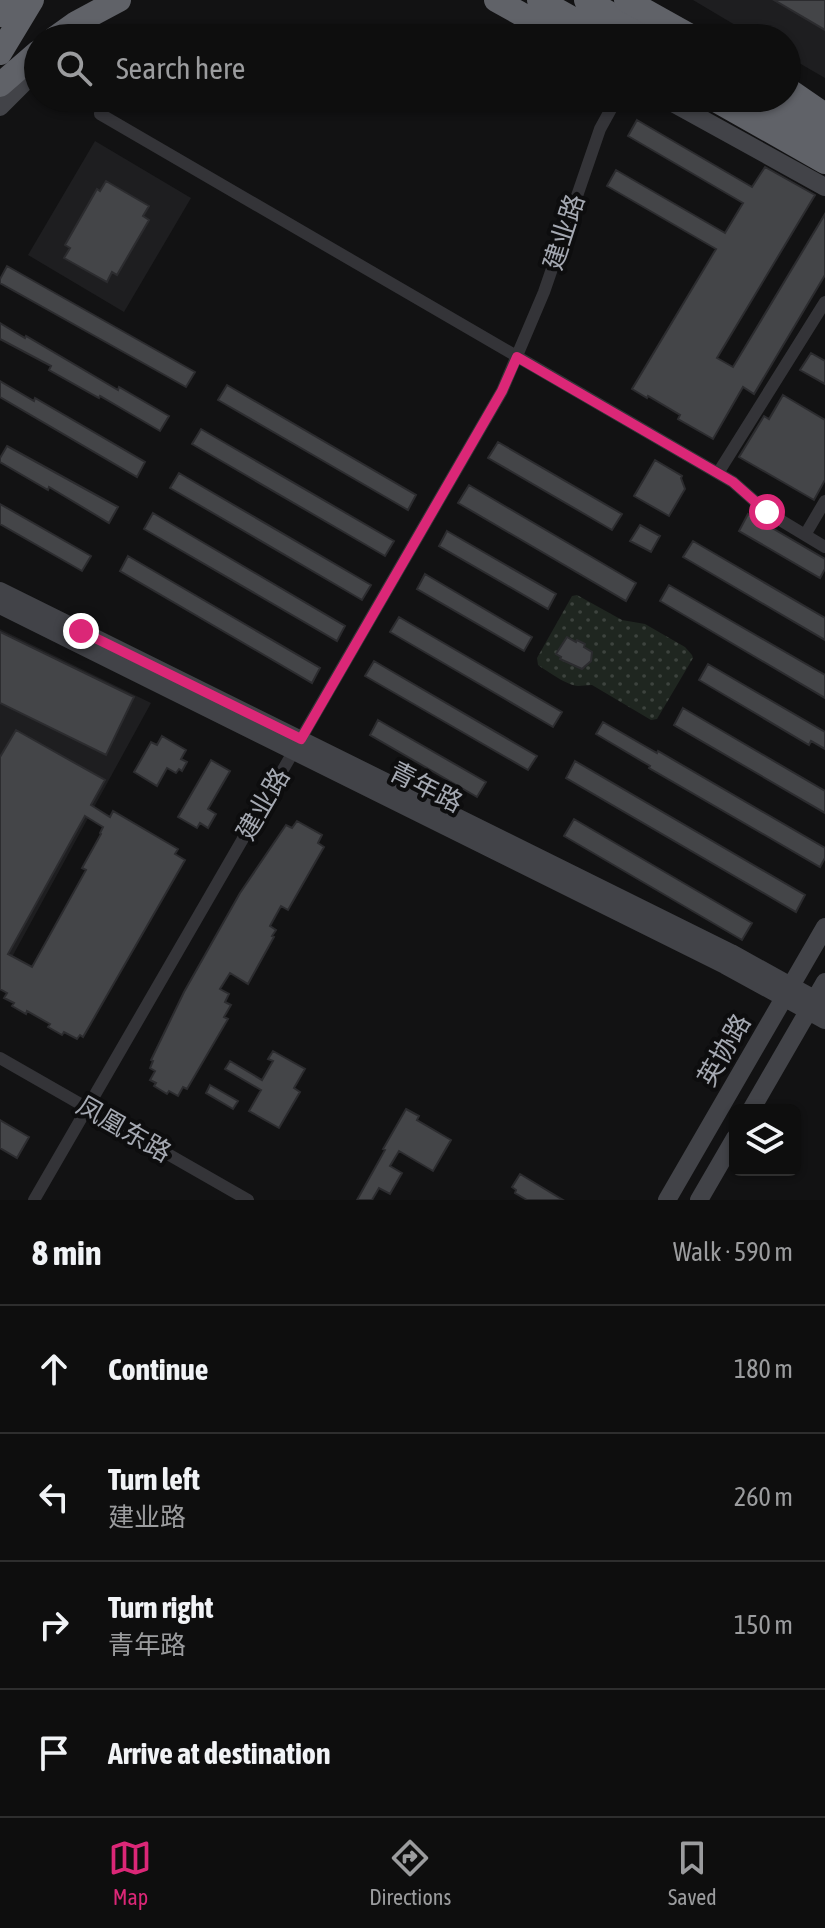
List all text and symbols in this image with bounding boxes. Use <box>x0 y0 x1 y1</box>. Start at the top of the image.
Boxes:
search box <box>24 24 801 112</box>
icon: search <box>52 46 96 90</box>
text: Search here <box>116 51 245 85</box>
street label: 建业路 <box>538 190 590 274</box>
route start <box>749 494 785 530</box>
route end <box>63 613 99 649</box>
street label: 青年路 <box>384 756 468 818</box>
street label: 建业路 <box>231 763 295 845</box>
street label: 英协路 <box>692 1009 756 1091</box>
street label: 凤凰东路 <box>71 1090 177 1168</box>
map controls <box>729 1104 801 1176</box>
button: layers <box>729 1104 801 1176</box>
text: 8 min <box>32 1233 101 1272</box>
text: Walk · 590 m <box>673 1237 793 1267</box>
icon: ahead <box>32 1347 76 1391</box>
text: Continue <box>108 1352 208 1386</box>
text: 180 m <box>734 1354 793 1384</box>
text: Turn left <box>108 1462 200 1496</box>
icon: left <box>32 1475 76 1519</box>
text: 260 m <box>734 1482 793 1512</box>
text: 建业路 <box>108 1502 186 1532</box>
text: Turn right <box>108 1590 214 1624</box>
icon: right <box>32 1603 76 1647</box>
text: 150 m <box>734 1610 793 1640</box>
text: 青年路 <box>108 1630 186 1660</box>
icon: arrive <box>32 1731 76 1775</box>
text: Arrive at destination <box>108 1736 330 1770</box>
tab: Map <box>108 1836 152 1910</box>
tab: Directions <box>369 1836 451 1910</box>
tab: Saved <box>668 1836 717 1910</box>

